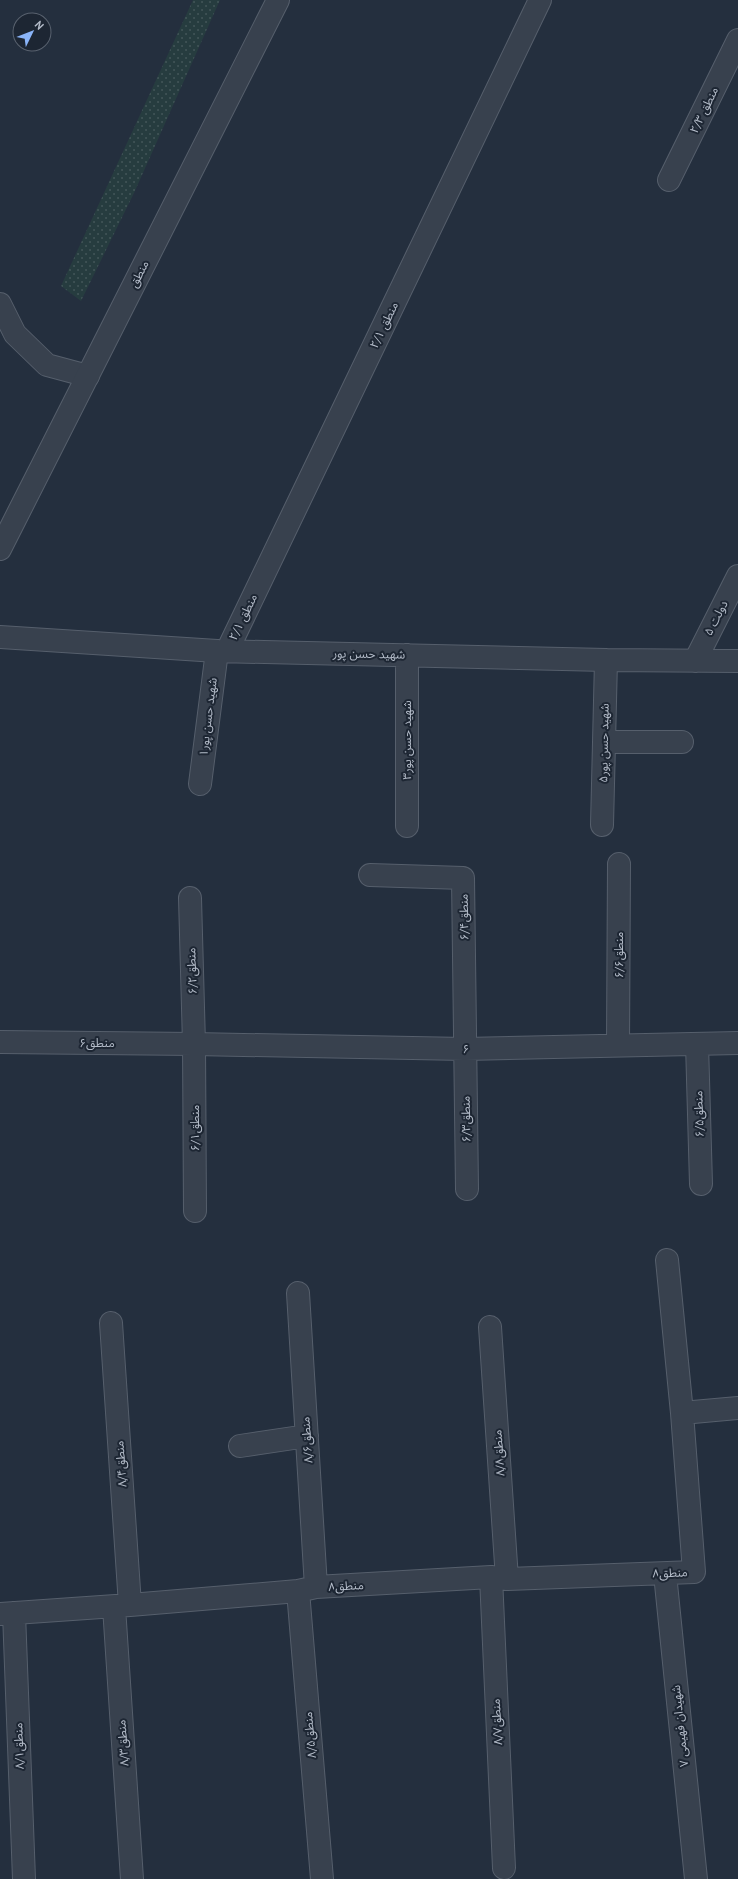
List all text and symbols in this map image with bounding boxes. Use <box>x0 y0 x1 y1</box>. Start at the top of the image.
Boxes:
north arrow <box>12 12 52 52</box>
text: N <box>32 18 47 33</box>
street label: منطق ۲/۳ <box>686 84 722 136</box>
street label: منطق <box>125 258 153 290</box>
street label: منطق ۲/۱ <box>366 299 402 351</box>
street label: منطق ۲/۱ <box>225 591 261 643</box>
street label: ۵ دولت <box>700 597 731 638</box>
street label: شهید حسن پور <box>332 645 405 663</box>
street label: شهید حسن پور۱ <box>195 677 221 757</box>
street label: شهید حسن پور۳ <box>399 700 415 780</box>
street label: شهید حسن پور۵ <box>595 703 613 783</box>
street label: منطق۶/۴ <box>456 894 472 940</box>
street label: منطق۶/۶ <box>611 932 627 978</box>
street label: منطق۶/۲ <box>183 947 201 995</box>
street label: منطق۶ <box>79 1035 115 1051</box>
street label: ۶ <box>463 1041 469 1056</box>
street label: منطق۶/۵ <box>690 1090 708 1138</box>
street label: منطق۶/۳ <box>458 1096 474 1142</box>
street label: منطق۶/۱ <box>187 1105 203 1151</box>
street label: منطق۸/۶ <box>297 1416 317 1464</box>
street label: منطق۸/۸ <box>489 1429 509 1477</box>
street label: منطق۸/۴ <box>111 1440 131 1488</box>
street label: منطق۸ <box>652 1564 688 1582</box>
street label: منطق۸ <box>328 1577 364 1595</box>
street label: شهیدان فهیمی ۷ <box>668 1684 691 1768</box>
street label: منطق۸/۷ <box>488 1698 506 1746</box>
street label: منطق۸/۵ <box>300 1711 320 1759</box>
street label: منطق۸/۳ <box>113 1719 133 1767</box>
street label: منطق۸/۱ <box>10 1722 28 1770</box>

